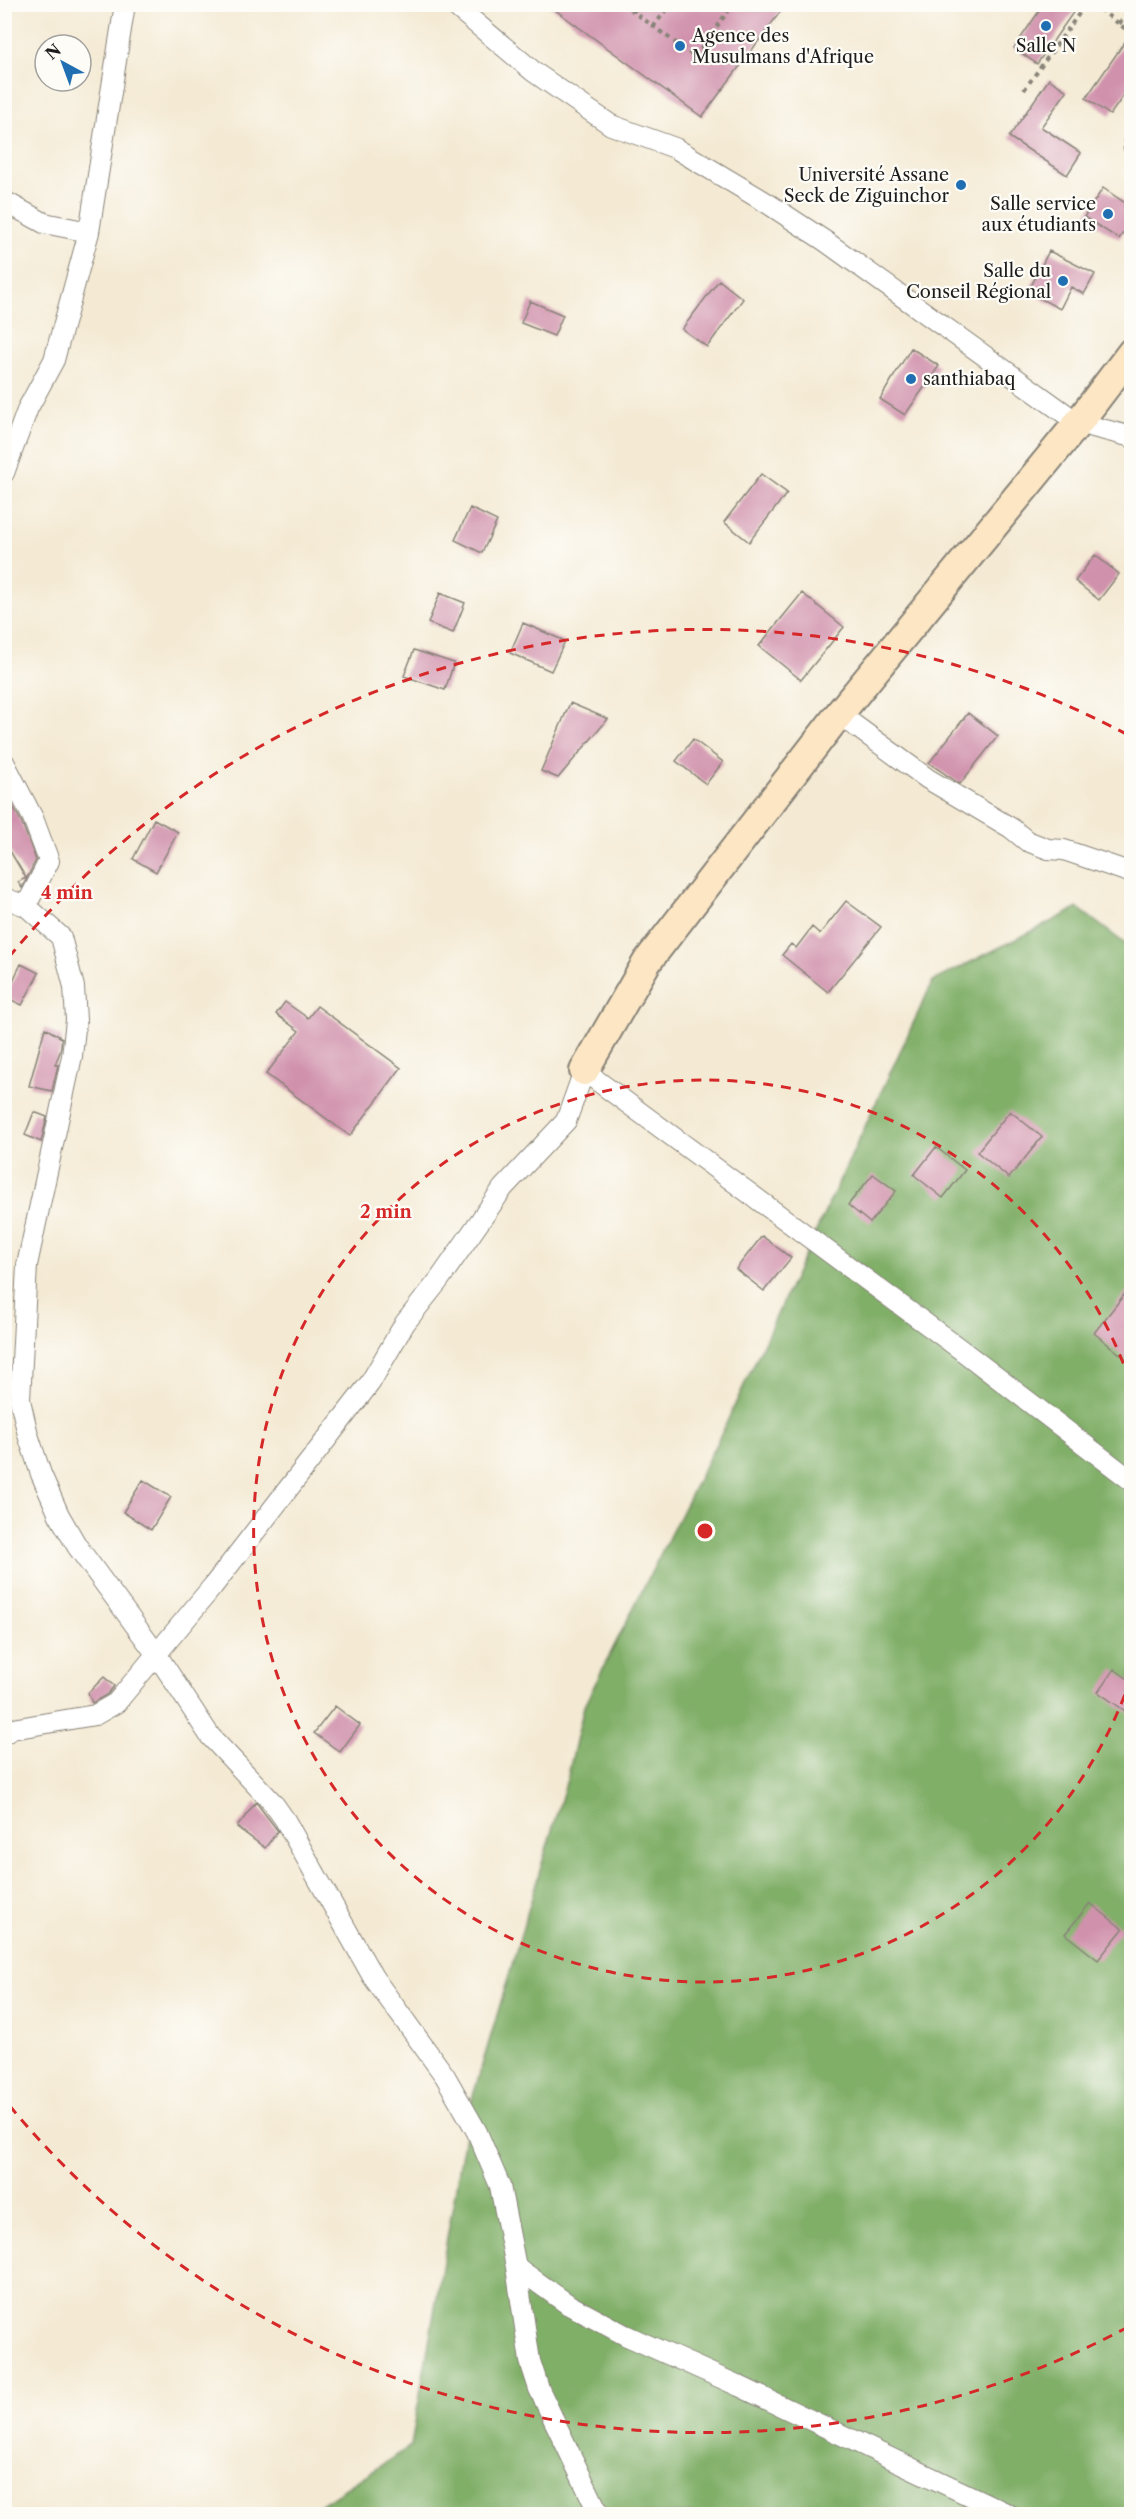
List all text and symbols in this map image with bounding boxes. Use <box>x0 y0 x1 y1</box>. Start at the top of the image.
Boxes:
marker: Salle N <box>1039 19 1053 33</box>
place label: Agence des Musulmans d'Afrique <box>691 25 874 68</box>
north arrow <box>33 33 93 93</box>
place label: Salle N <box>1016 35 1076 57</box>
marker: Agence des Musulmans d'Afrique <box>673 39 687 53</box>
text: N <box>41 40 65 64</box>
place label: Université Assane Seck de Ziguinchor <box>784 164 949 207</box>
marker: Université Assane Seck de Ziguinchor <box>954 178 968 192</box>
place label: Salle service aux étudiants <box>981 193 1096 236</box>
marker: Salle service aux étudiants <box>1101 207 1115 221</box>
place label: Salle du Conseil Régional <box>906 260 1051 303</box>
marker: Salle du Conseil Régional <box>1056 274 1070 288</box>
place label: santhiabaq <box>923 368 1016 390</box>
marker: santhiabaq <box>904 372 918 386</box>
text: 4 min <box>41 882 94 904</box>
text: 2 min <box>360 1201 413 1223</box>
centre of rings <box>695 1521 715 1541</box>

